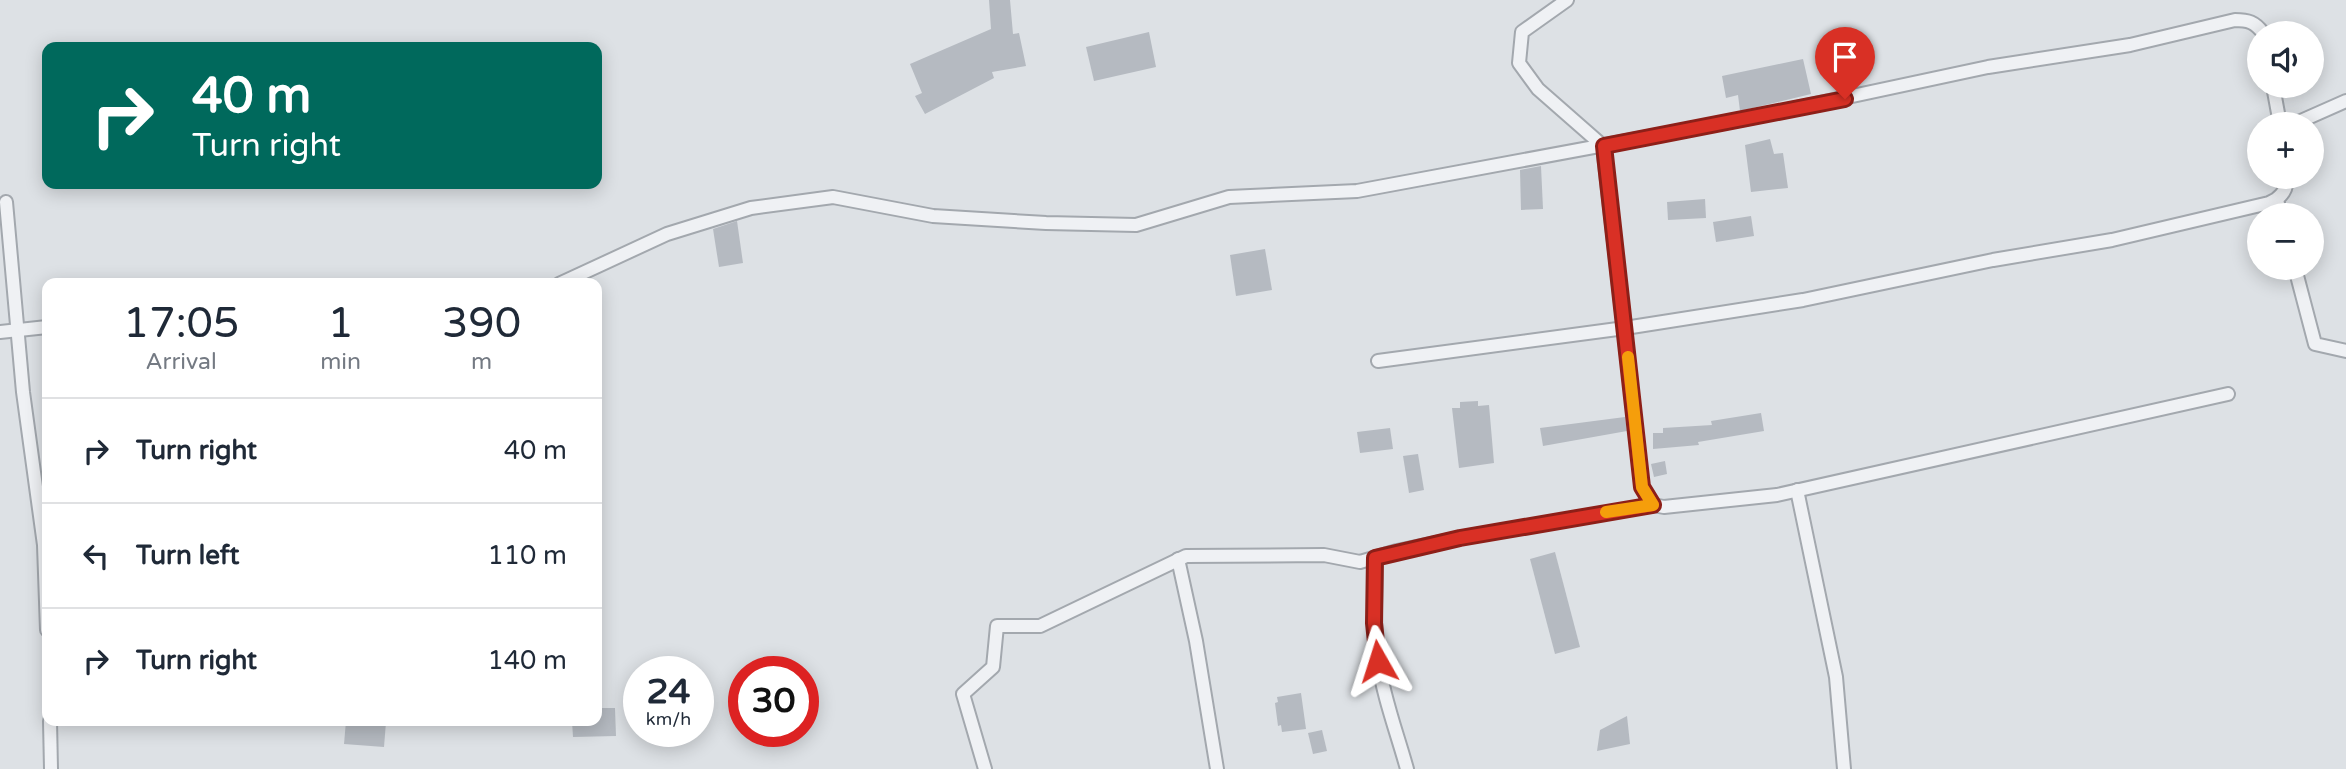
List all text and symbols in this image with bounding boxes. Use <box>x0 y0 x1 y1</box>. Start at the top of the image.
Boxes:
map controls <box>2247 21 2324 280</box>
button: sound <box>2247 21 2324 98</box>
pin <box>1815 27 1875 99</box>
icon: arrive <box>1826 38 1864 76</box>
text: 40 m <box>192 67 311 126</box>
icon: right <box>77 70 168 161</box>
button: + <box>2247 112 2324 189</box>
text: Turn right <box>192 127 341 165</box>
button: − <box>2247 203 2324 280</box>
text: 17:05 <box>123 298 239 349</box>
text: 1 <box>327 298 354 349</box>
text: 390 <box>442 298 521 349</box>
text: Arrival <box>146 348 217 376</box>
text: min <box>320 348 361 376</box>
text: m <box>471 348 492 376</box>
icon: right <box>77 432 115 470</box>
text: Turn right <box>136 435 257 466</box>
text: 40 m <box>504 435 567 466</box>
icon: left <box>77 537 115 575</box>
text: Turn left <box>136 540 239 571</box>
text: 110 m <box>487 540 567 571</box>
position arrow <box>1341 624 1415 698</box>
icon: right <box>77 642 115 680</box>
text: Turn right <box>136 645 257 676</box>
text: 140 m <box>487 645 567 676</box>
speed limit sign: 30 <box>728 656 819 747</box>
text: 24 <box>647 671 690 713</box>
text: km/h <box>646 708 691 730</box>

